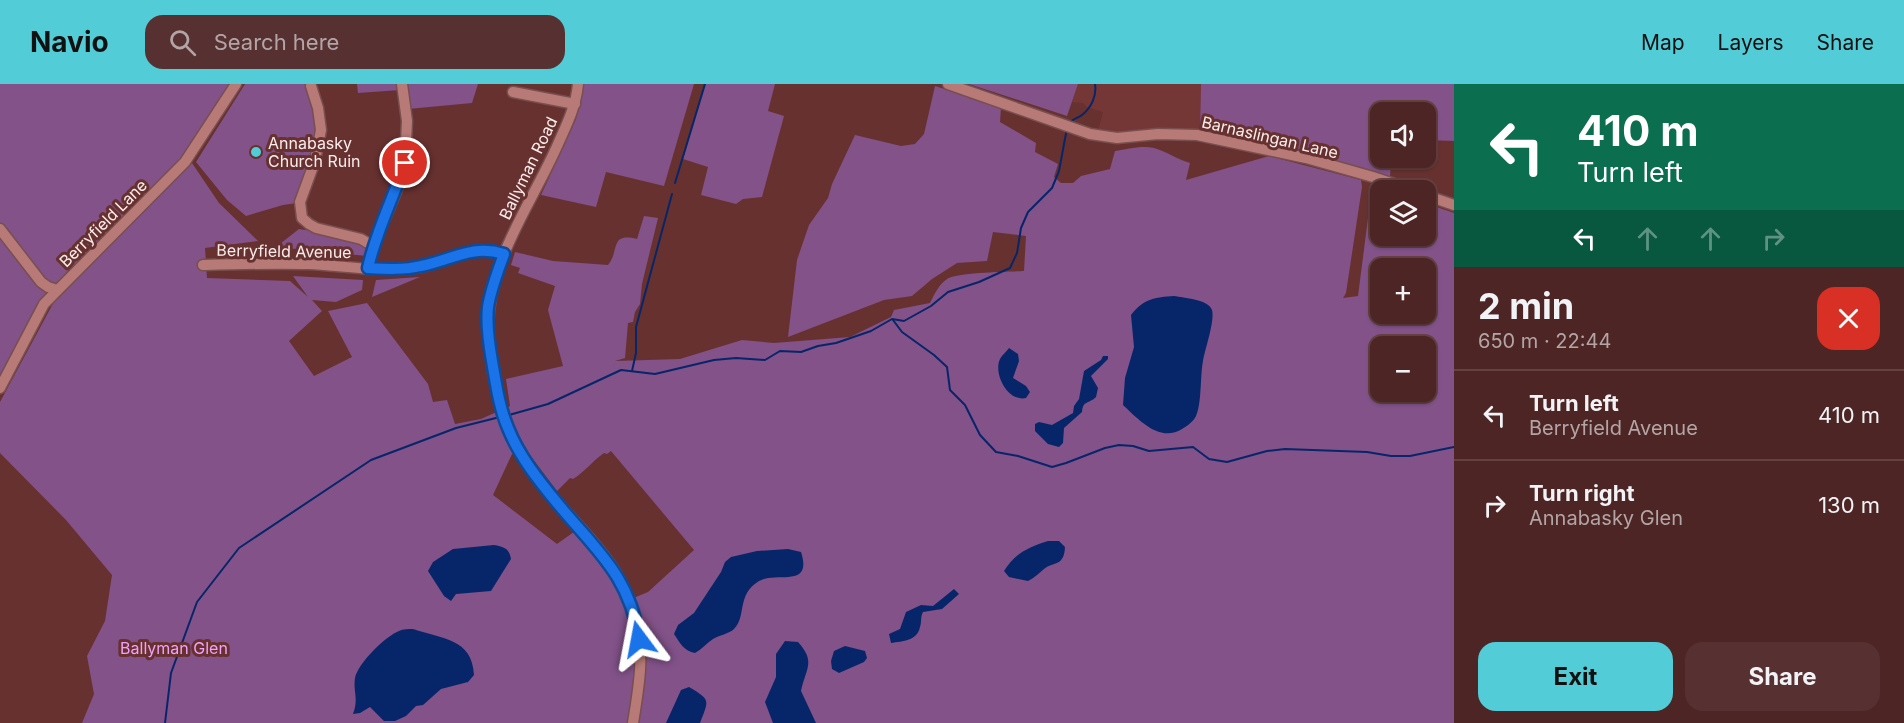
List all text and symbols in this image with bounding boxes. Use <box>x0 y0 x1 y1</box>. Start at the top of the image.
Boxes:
search box <box>145 15 565 69</box>
text: Navio <box>30 25 109 59</box>
icon: search <box>166 26 199 59</box>
text: Search here <box>214 29 339 55</box>
text: Map <box>1641 30 1685 55</box>
text: Layers <box>1718 30 1784 55</box>
text: Share <box>1817 30 1874 55</box>
map controls <box>1370 102 1436 402</box>
button: sound <box>1370 102 1436 168</box>
text: 410 m <box>1577 105 1699 156</box>
icon: left <box>1478 108 1556 186</box>
street label: Barnaslingan Lane <box>1200 112 1340 162</box>
street label: Ballyman Road <box>495 113 561 223</box>
place label: Annabasky Church Ruin <box>268 133 361 171</box>
pin <box>379 137 430 188</box>
marker: Annabasky Church Ruin <box>249 145 263 159</box>
icon: arrive <box>388 146 421 179</box>
text: Turn left <box>1577 156 1683 189</box>
street label: Berryfield Lane <box>55 175 151 271</box>
button: layers <box>1370 180 1436 246</box>
icon: left <box>1568 222 1601 255</box>
icon: ahead <box>1631 222 1664 255</box>
icon: ahead <box>1694 222 1727 255</box>
icon: right <box>1757 222 1790 255</box>
street label: Berryfield Avenue <box>216 240 352 262</box>
button: + <box>1370 258 1436 324</box>
text: 2 min <box>1478 284 1574 328</box>
button: close <box>1817 287 1880 350</box>
text: 650 m · 22:44 <box>1478 329 1611 353</box>
button: − <box>1370 336 1436 402</box>
text: Turn left <box>1529 390 1619 416</box>
icon: left <box>1478 399 1511 432</box>
text: 410 m <box>1818 402 1880 428</box>
text: Berryfield Avenue <box>1529 416 1698 440</box>
text: Turn right <box>1529 480 1635 506</box>
icon: right <box>1478 489 1511 522</box>
text: 130 m <box>1818 492 1880 518</box>
text: Annabasky Glen <box>1529 506 1683 530</box>
position arrow <box>607 607 671 671</box>
park label: Ballyman Glen <box>120 638 228 658</box>
button: Exit <box>1478 642 1673 711</box>
button: Share <box>1685 642 1880 711</box>

